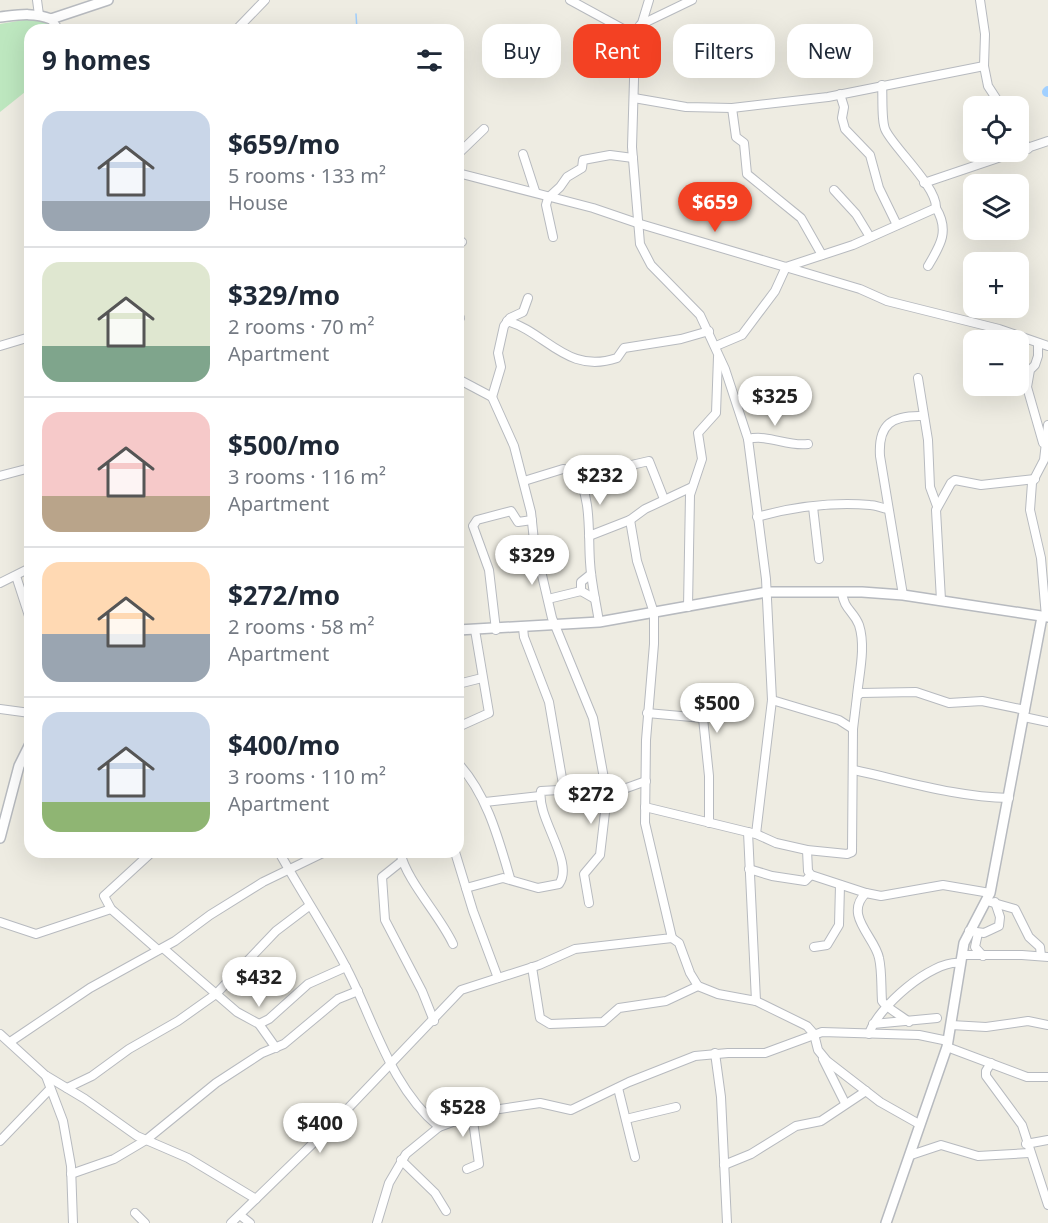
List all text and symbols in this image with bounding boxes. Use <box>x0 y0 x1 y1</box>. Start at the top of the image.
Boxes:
chip: Buy <box>482 24 561 78</box>
chip: Rent <box>573 24 661 78</box>
chip: Filters <box>673 24 775 78</box>
chip: New <box>787 24 873 78</box>
text: 9 homes <box>42 42 151 78</box>
icon: filters <box>413 44 446 77</box>
map controls <box>963 96 1029 396</box>
button: locate <box>963 96 1029 162</box>
text: $659/mo <box>228 126 340 162</box>
icon: home <box>90 135 162 207</box>
text: 5 rooms · 133 m² <box>228 162 386 189</box>
button: layers <box>963 174 1029 240</box>
pin: $659 <box>679 182 751 233</box>
text: $659 <box>692 188 738 215</box>
text: House <box>228 189 288 216</box>
button: + <box>963 252 1029 318</box>
text: $329/mo <box>228 277 340 313</box>
icon: home <box>90 286 162 358</box>
text: 2 rooms · 70 m² <box>228 313 375 340</box>
button: − <box>963 330 1029 396</box>
text: Apartment <box>228 340 329 367</box>
pin: $325 <box>739 376 811 427</box>
text: $325 <box>752 382 798 409</box>
text: $500/mo <box>228 427 340 463</box>
icon: home <box>90 436 162 508</box>
pin: $232 <box>564 455 636 506</box>
text: $232 <box>577 461 623 488</box>
text: 3 rooms · 116 m² <box>228 463 386 490</box>
text: Apartment <box>228 490 329 517</box>
pin: $329 <box>496 535 568 586</box>
text: $329 <box>509 541 555 568</box>
text: $272/mo <box>228 577 340 613</box>
icon: home <box>90 586 162 658</box>
text: 2 rooms · 58 m² <box>228 613 375 640</box>
text: Apartment <box>228 640 329 667</box>
pin: $500 <box>681 683 753 734</box>
text: $500 <box>694 689 740 716</box>
text: $400/mo <box>228 727 340 763</box>
icon: home <box>90 736 162 808</box>
text: 3 rooms · 110 m² <box>228 763 386 790</box>
pin: $272 <box>555 774 627 825</box>
text: $272 <box>568 780 614 807</box>
text: Apartment <box>228 790 329 817</box>
pin: $432 <box>223 957 295 1008</box>
text: $432 <box>236 963 282 990</box>
pin: $528 <box>427 1087 499 1138</box>
text: $528 <box>440 1093 486 1120</box>
pin: $400 <box>284 1103 356 1154</box>
text: $400 <box>297 1109 343 1136</box>

